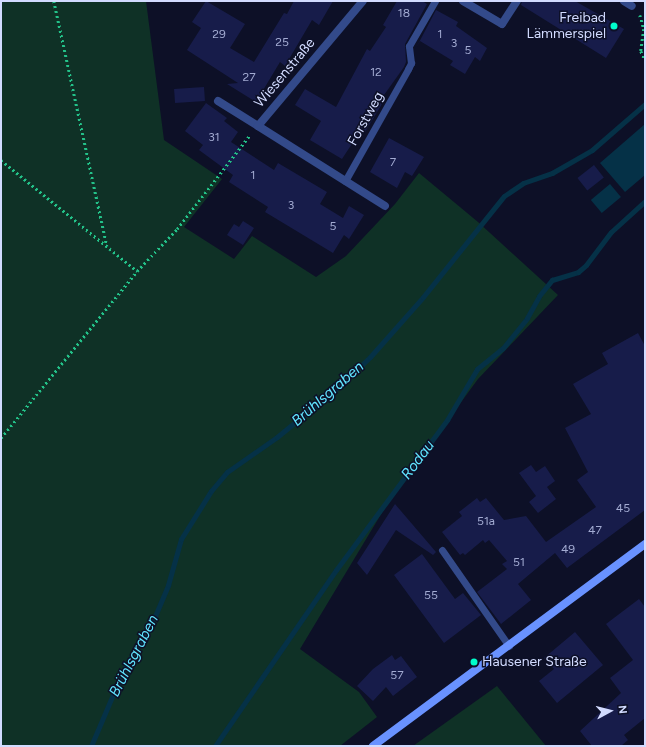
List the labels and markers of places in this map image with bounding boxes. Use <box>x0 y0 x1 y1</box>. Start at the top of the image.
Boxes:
place label: Freibad Lämmerspiel <box>527 10 606 42</box>
marker: Freibad Lämmerspiel <box>609 21 619 31</box>
place label: Hausener Straße <box>482 654 587 670</box>
marker: Hausener Straße <box>469 657 479 667</box>

